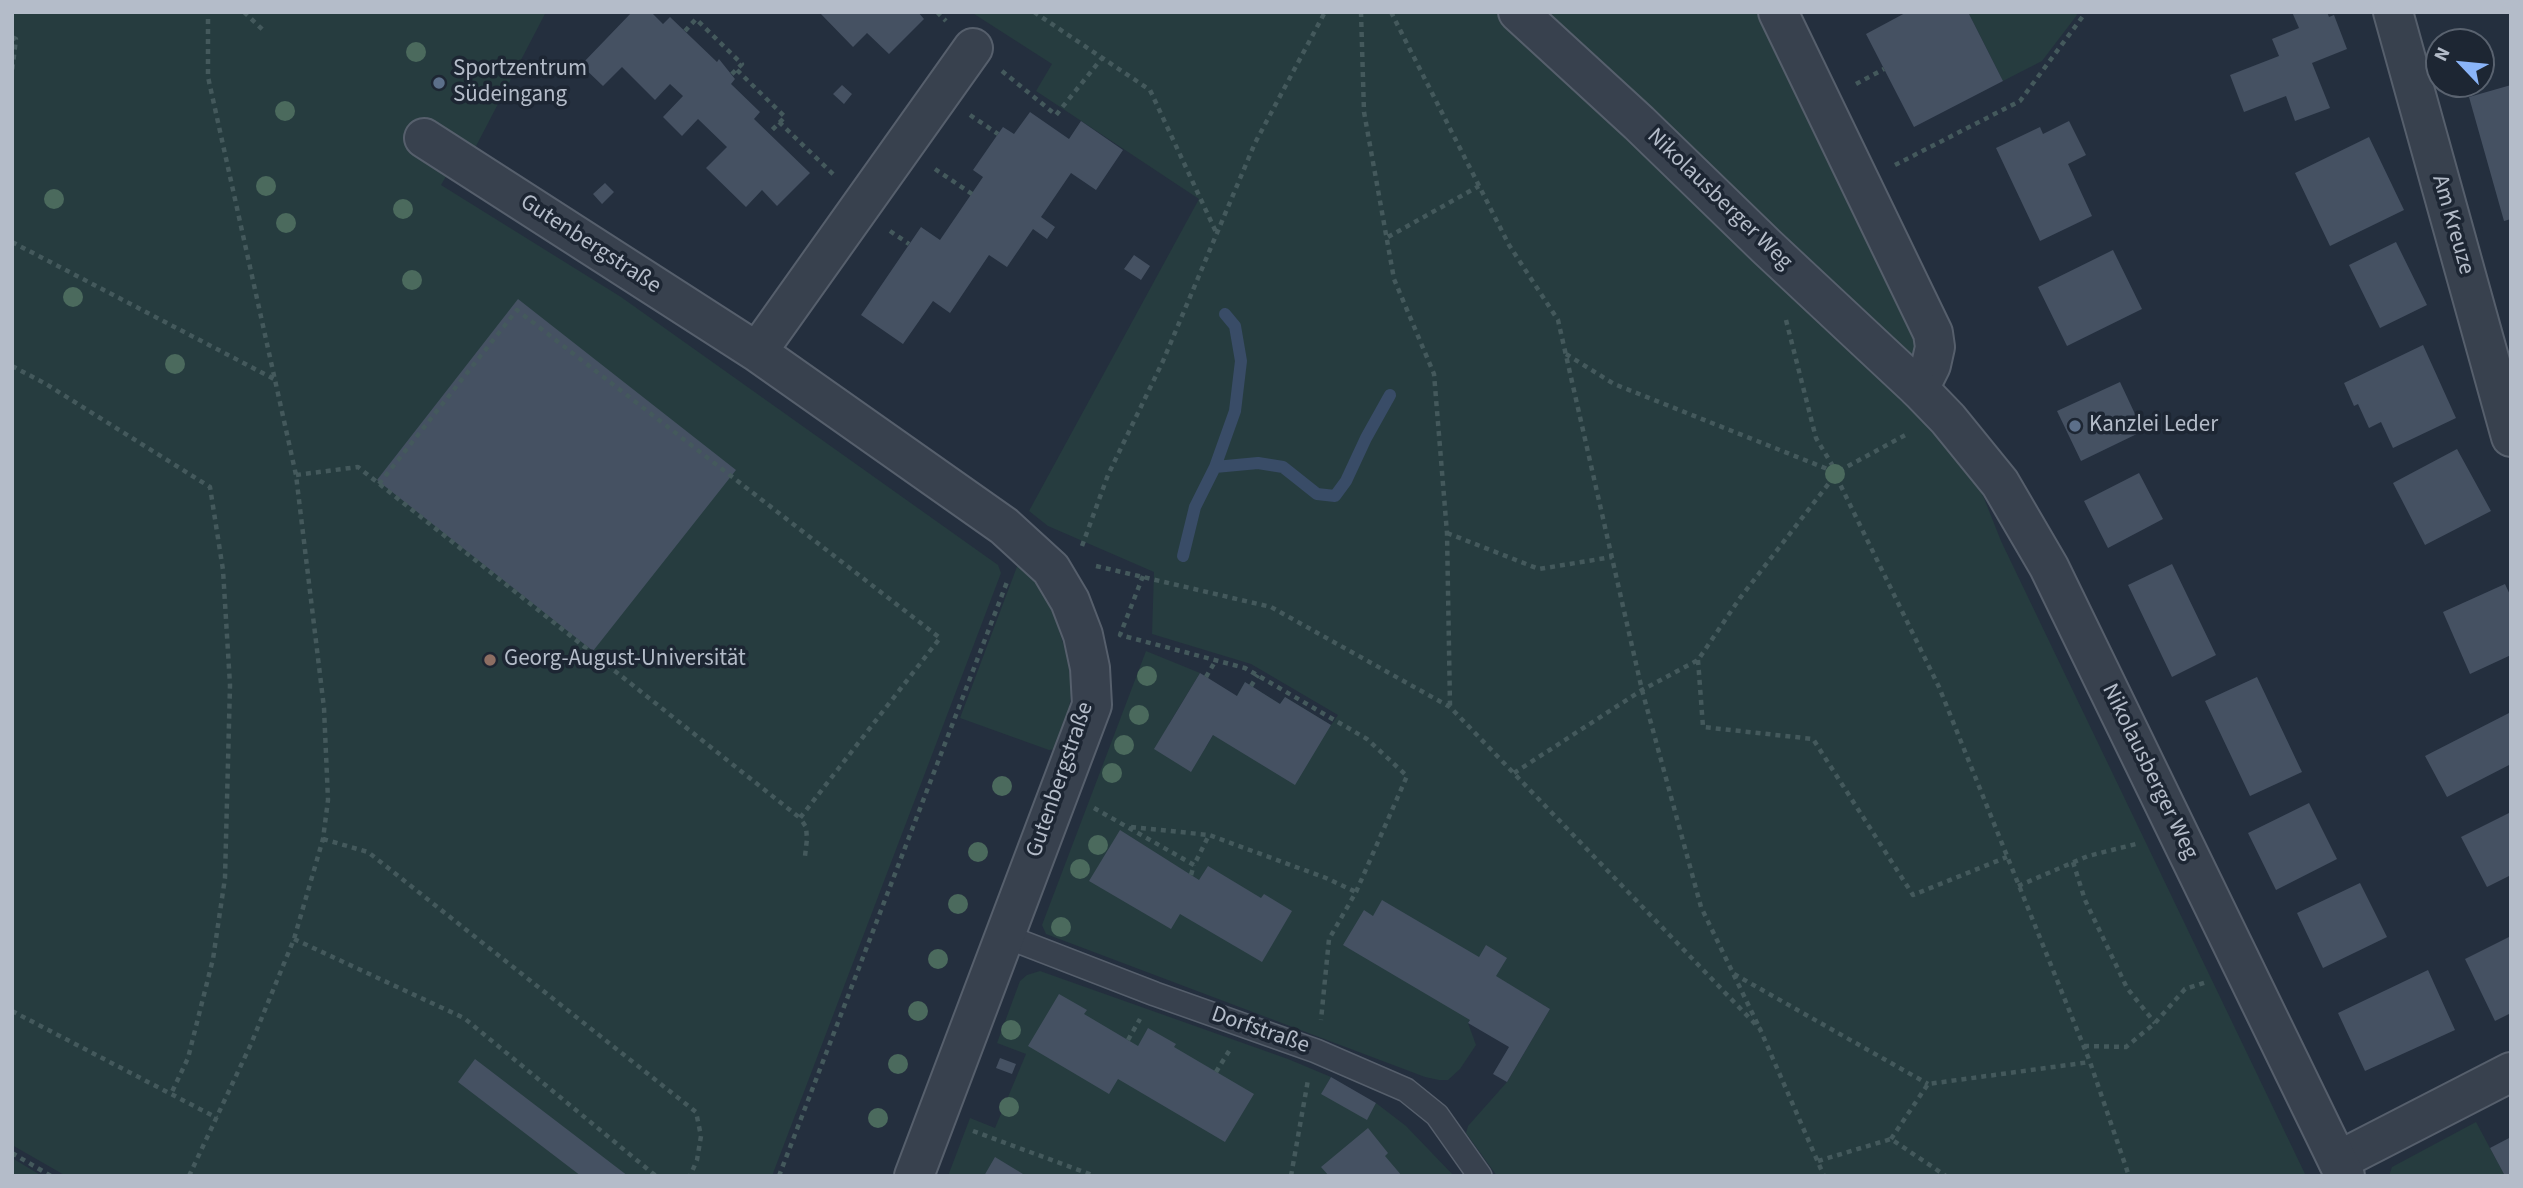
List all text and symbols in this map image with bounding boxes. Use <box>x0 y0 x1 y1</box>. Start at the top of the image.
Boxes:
north arrow <box>2425 28 2495 98</box>
text: N <box>2428 43 2457 66</box>
place label: Sportzentrum Südeingang <box>453 56 587 110</box>
marker: Sportzentrum Südeingang <box>431 75 447 91</box>
street label: Nikolausberger Weg <box>1641 124 1797 276</box>
street label: Am Kreuze <box>2425 172 2479 278</box>
street label: Gutenbergstraße <box>514 189 666 301</box>
place label: Kanzlei Leder <box>2089 412 2218 440</box>
marker: Kanzlei Leder <box>2067 418 2083 434</box>
place label: Georg-August-Universität <box>504 646 746 674</box>
marker: Georg-August-Universität <box>482 652 498 668</box>
street label: Nikolausberger Weg <box>2095 680 2203 864</box>
street label: Gutenbergstraße <box>1022 699 1100 861</box>
street label: Dorfstraße <box>1207 1001 1313 1061</box>

